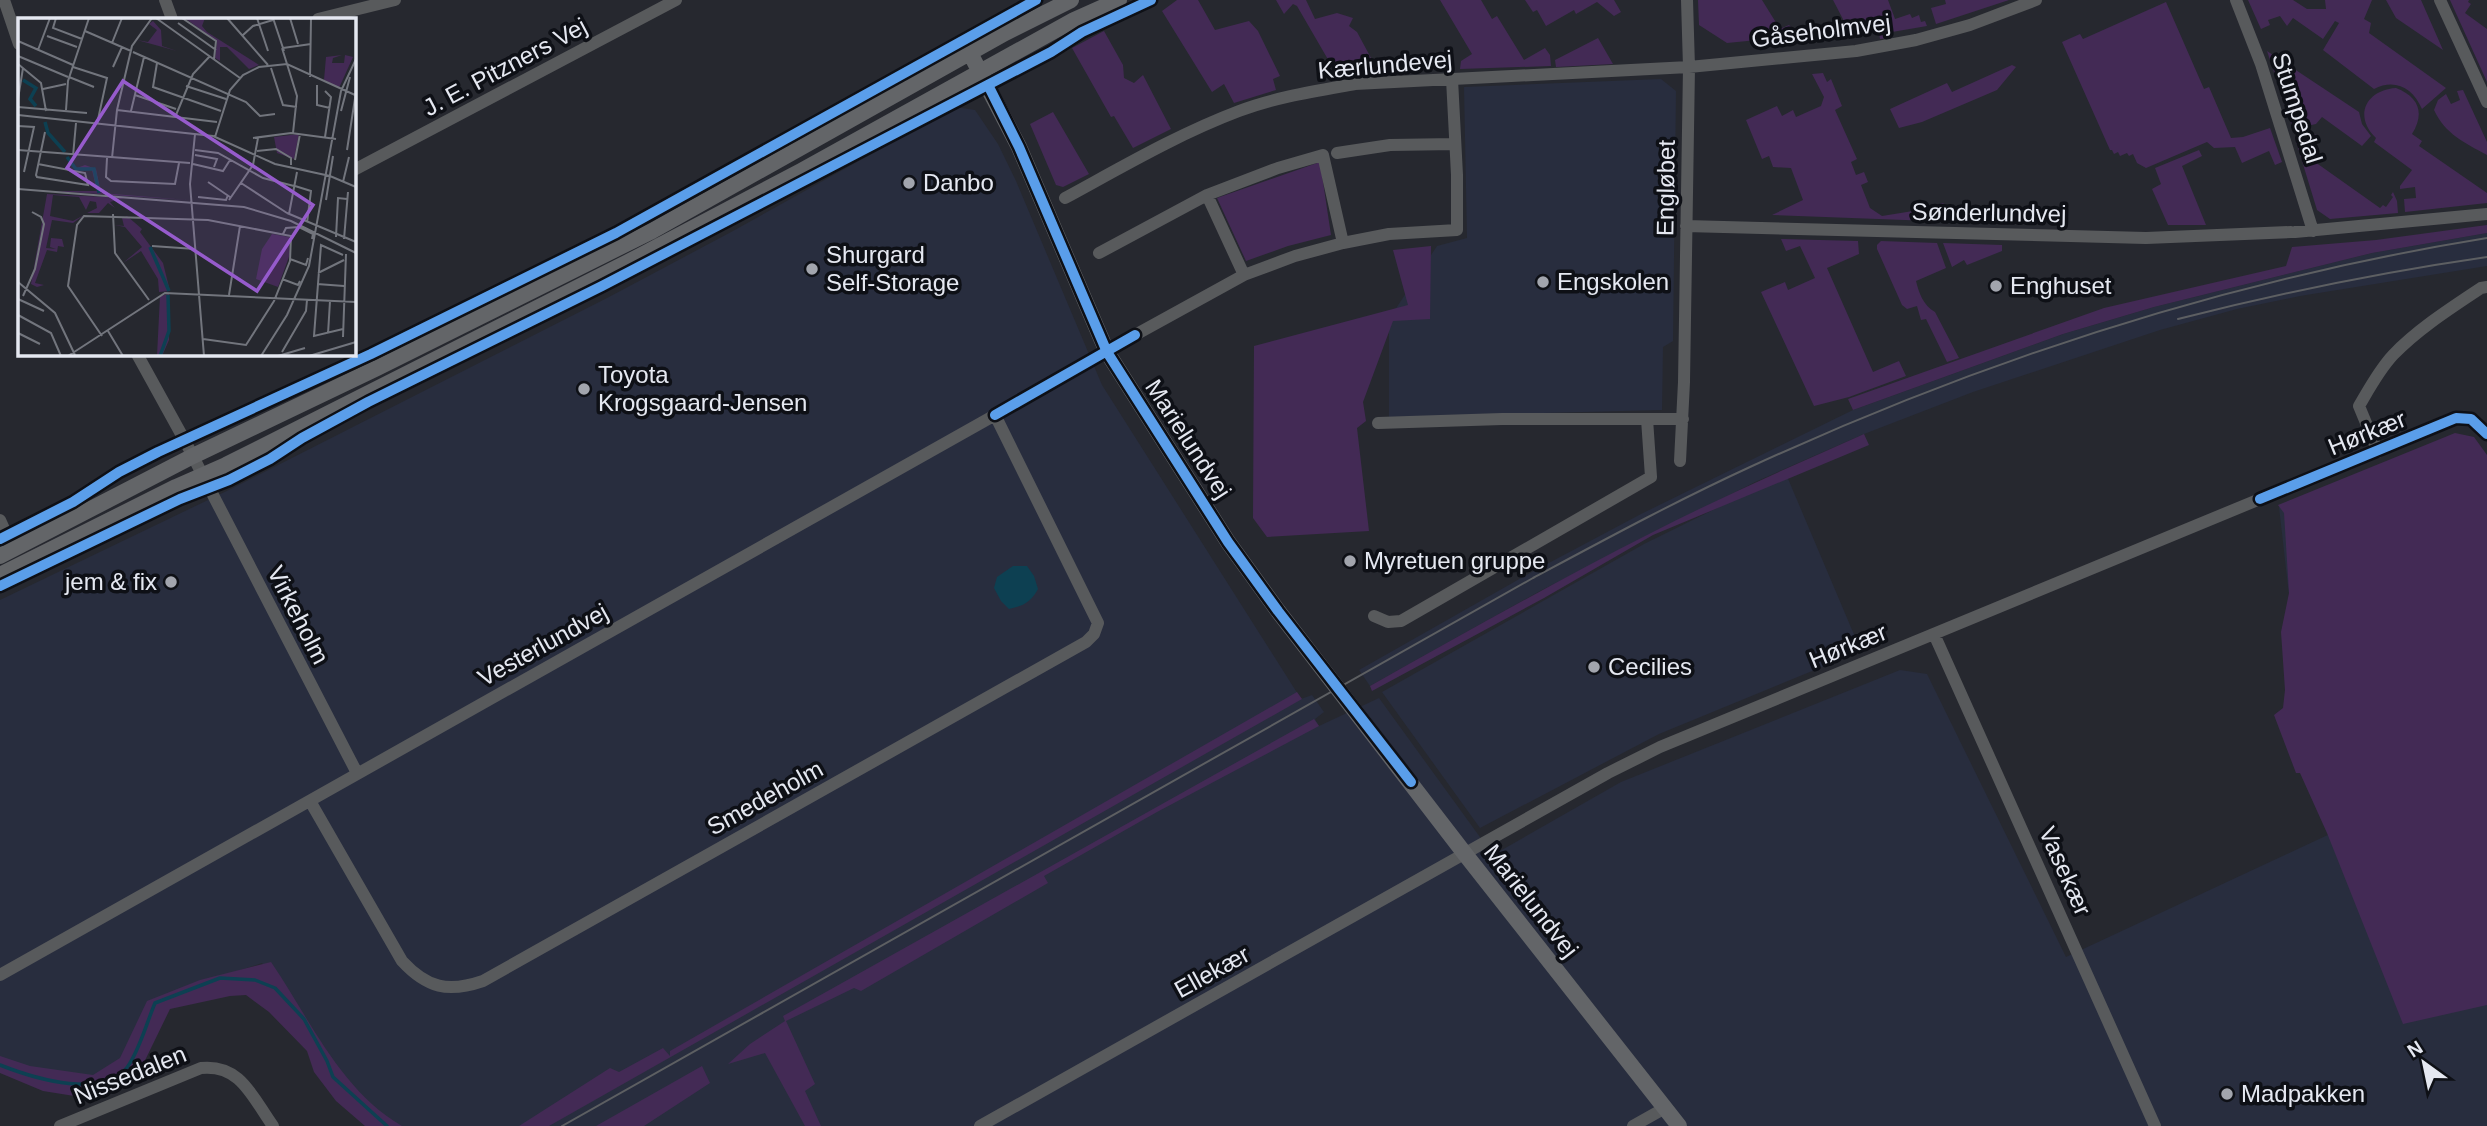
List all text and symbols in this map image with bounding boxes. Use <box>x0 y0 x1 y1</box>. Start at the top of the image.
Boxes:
street label: Gåseholmvej <box>1750 9 1892 52</box>
street label: J. E. Pitzners Vej <box>418 12 591 121</box>
inset map <box>18 18 355 355</box>
street label: Kærlundevej <box>1317 45 1453 84</box>
street label: Stumpedal <box>2267 49 2328 167</box>
street label: Engløbet <box>1651 139 1680 236</box>
place label: Danbo <box>923 169 994 196</box>
marker: Danbo <box>901 175 917 191</box>
street label: Sønderlundvej <box>1911 198 2067 227</box>
place label: Shurgard Self-Storage <box>826 241 959 296</box>
marker: Shurgard Self-Storage <box>804 261 820 277</box>
place label: Engskolen <box>1557 268 1669 295</box>
place label: Enghuset <box>2010 272 2112 299</box>
marker: Engskolen <box>1535 274 1551 290</box>
marker: Enghuset <box>1988 278 2004 294</box>
place label: Toyota Krogsgaard-Jensen <box>598 361 807 416</box>
street label: Marielundvej <box>1140 374 1237 503</box>
marker: Toyota Krogsgaard-Jensen <box>576 381 592 397</box>
street label: Hørkær <box>2324 405 2410 460</box>
place label: Myretuen gruppe <box>1364 547 1545 574</box>
marker: Myretuen gruppe <box>1342 553 1358 569</box>
street label: Virkeholm <box>262 561 335 668</box>
place label: jem & fix <box>64 568 157 595</box>
marker: jem & fix <box>163 574 179 590</box>
street label: Vesterlundvej <box>473 598 612 691</box>
street label: Hørkær <box>1805 618 1891 673</box>
place label: Cecilies <box>1608 653 1692 680</box>
marker: Cecilies <box>1586 659 1602 675</box>
street label: Smedeholm <box>702 755 827 840</box>
street label: Vasekær <box>2034 822 2097 919</box>
street label: Marielundvej <box>1479 839 1584 963</box>
street label: Ellekær <box>1170 940 1254 1003</box>
north arrow <box>2389 1028 2459 1098</box>
text: N <box>2404 1037 2426 1062</box>
street label: Nissedalen <box>70 1040 190 1109</box>
place label: Madpakken <box>2241 1080 2365 1107</box>
marker: Madpakken <box>2219 1086 2235 1102</box>

